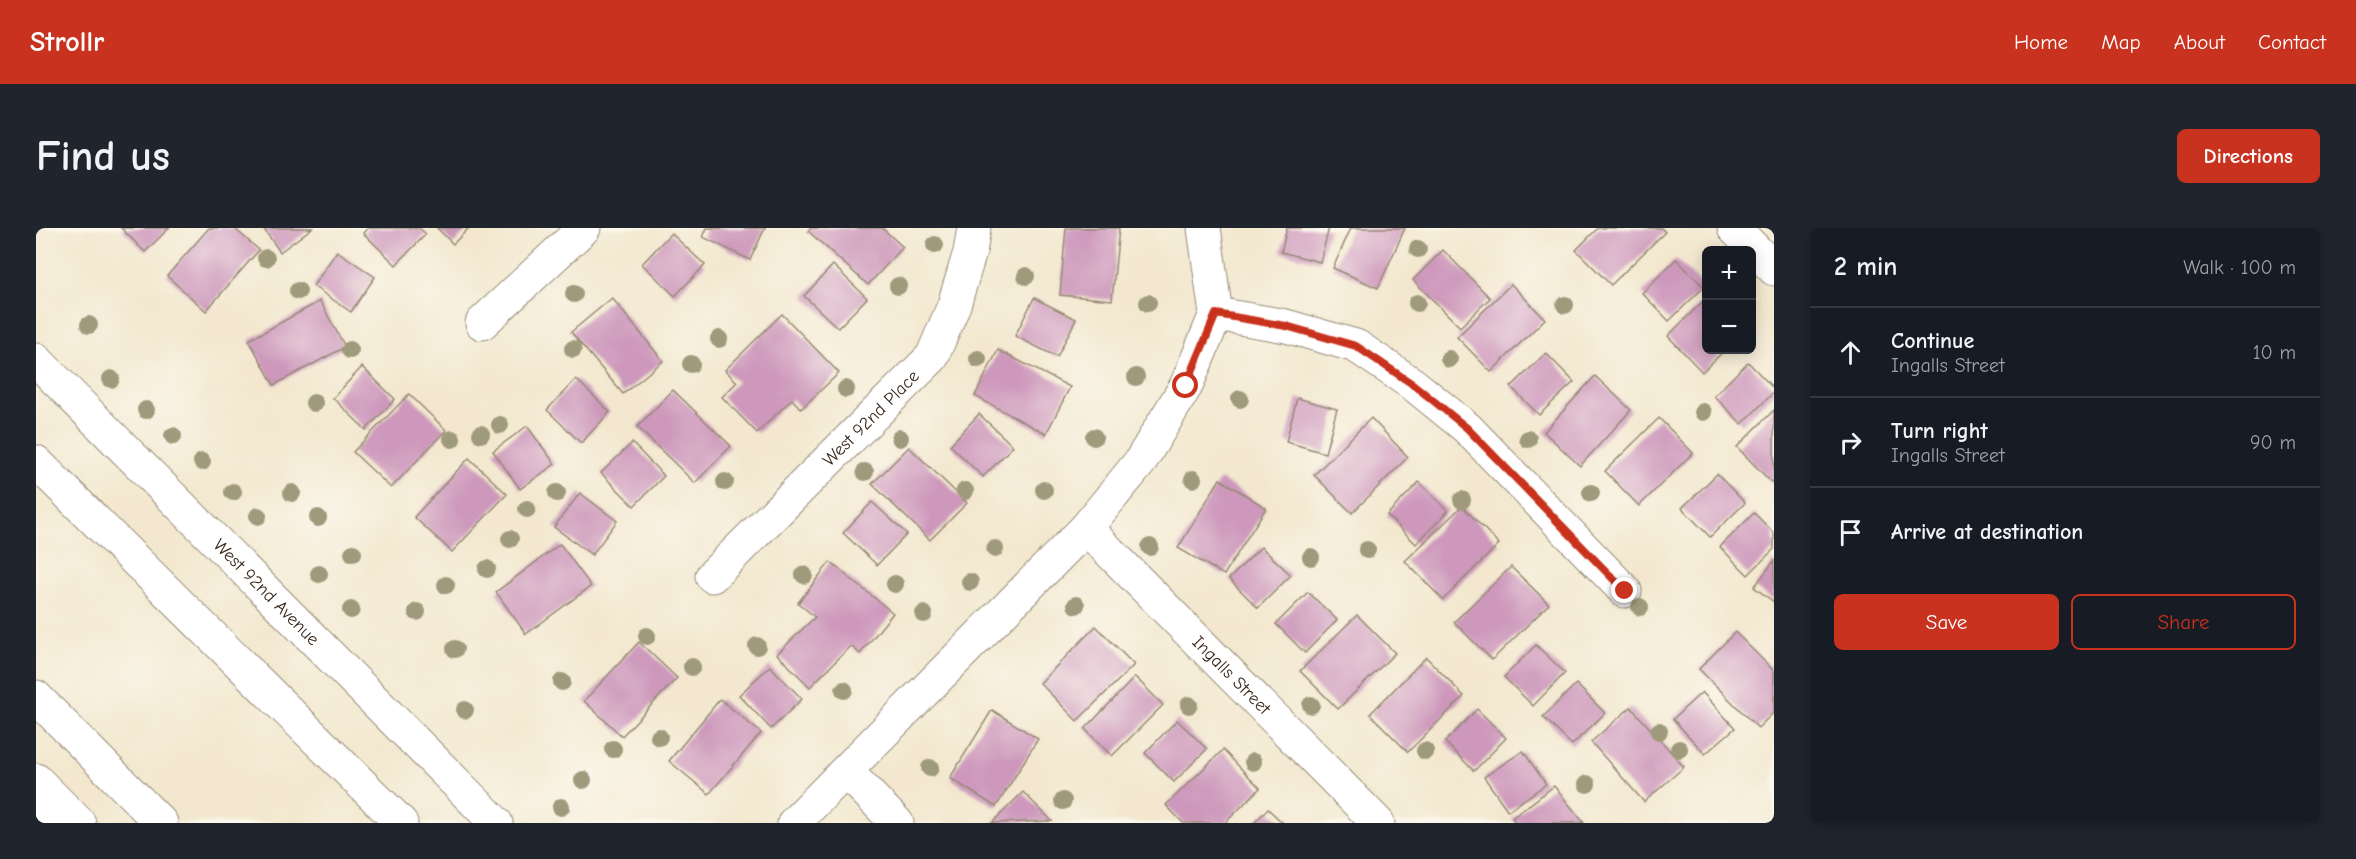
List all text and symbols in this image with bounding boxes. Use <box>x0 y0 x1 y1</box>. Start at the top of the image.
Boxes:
text: Strollr <box>30 26 104 58</box>
text: Home <box>2014 30 2068 54</box>
text: Map <box>2101 30 2141 54</box>
text: About <box>2174 30 2225 54</box>
text: Contact <box>2258 30 2326 54</box>
button: Directions <box>2177 129 2320 183</box>
text: Find us <box>36 132 170 181</box>
map controls <box>1702 246 1756 354</box>
button: + <box>1702 246 1756 300</box>
text: 2 min <box>1834 252 1897 282</box>
text: Walk · 100 m <box>2183 256 2296 279</box>
button: − <box>1702 300 1756 354</box>
text: Continue <box>1891 328 1974 354</box>
icon: ahead <box>1834 336 1867 369</box>
text: 10 m <box>2253 341 2296 364</box>
text: Ingalls Street <box>1891 354 2005 377</box>
street label: West 92nd Place <box>818 366 924 471</box>
route start <box>1172 372 1198 398</box>
text: Turn right <box>1891 418 1988 444</box>
icon: right <box>1834 426 1867 459</box>
text: 90 m <box>2250 431 2296 454</box>
text: Ingalls Street <box>1891 444 2005 467</box>
icon: arrive <box>1834 516 1867 549</box>
text: Arrive at destination <box>1891 519 2083 545</box>
street label: West 92nd Avenue <box>209 535 323 650</box>
route end <box>1611 577 1637 603</box>
button: Save <box>1834 594 2059 650</box>
button: Share <box>2071 594 2296 650</box>
street label: Ingalls Street <box>1188 632 1275 720</box>

